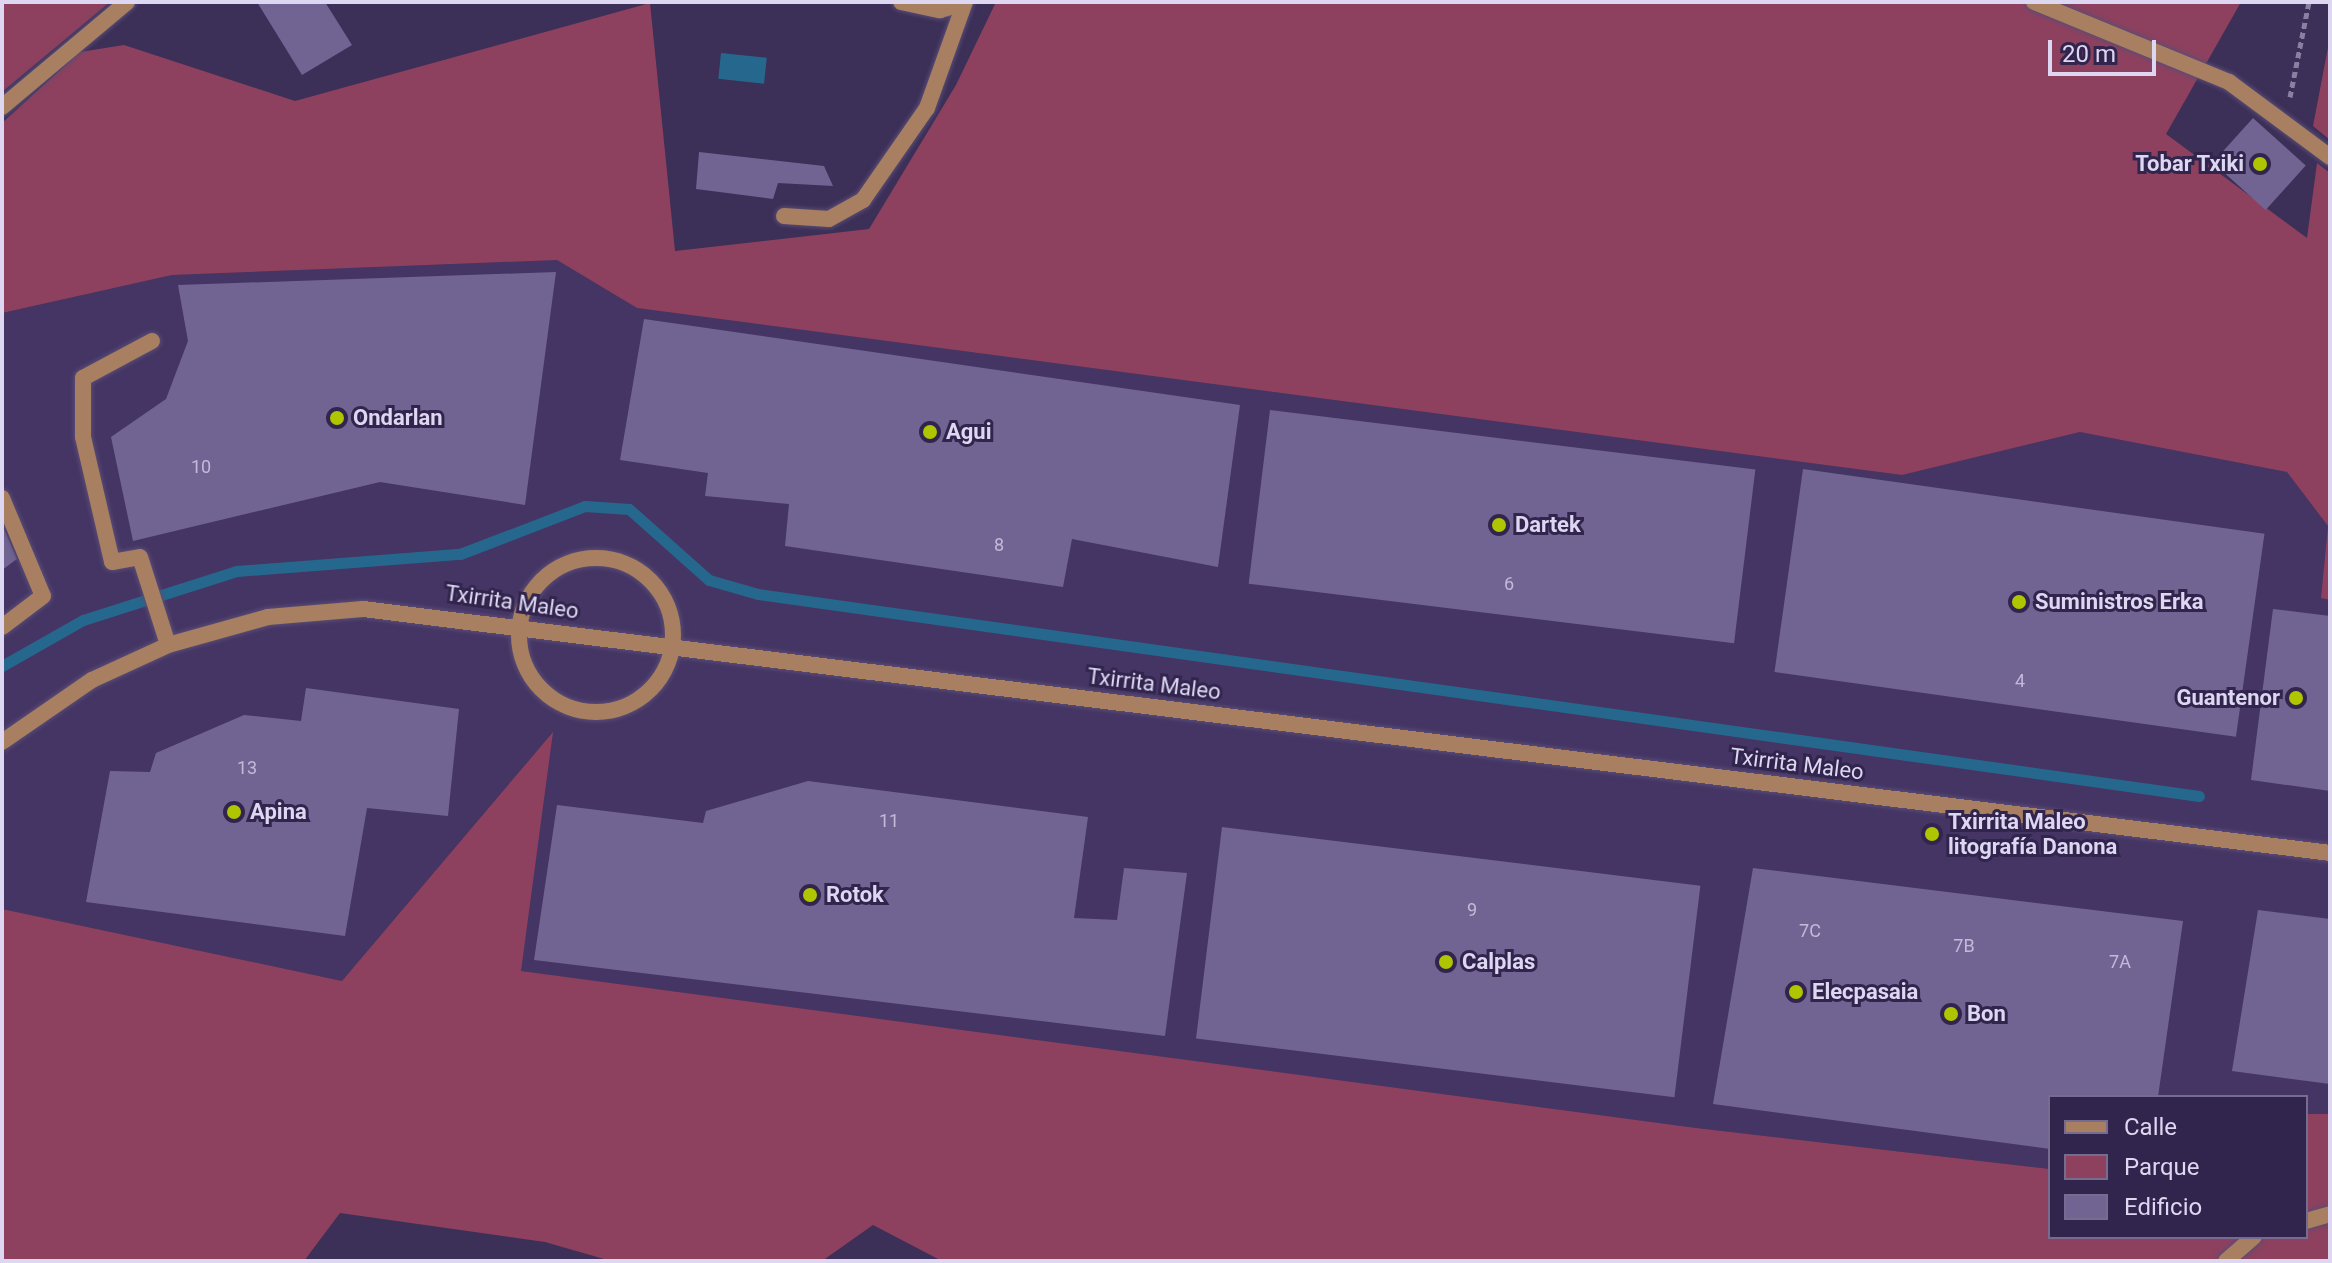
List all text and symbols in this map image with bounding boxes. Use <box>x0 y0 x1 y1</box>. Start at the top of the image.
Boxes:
scale bar <box>2052 24 2160 74</box>
text: 20 m <box>2062 40 2116 68</box>
place label: Tobar Txiki <box>2135 151 2244 177</box>
marker: Tobar Txiki <box>2251 155 2269 173</box>
place label: Ondarlan <box>353 405 443 431</box>
marker: Ondarlan <box>328 409 346 427</box>
place label: Agui <box>946 419 991 445</box>
marker: Agui <box>921 423 939 441</box>
house number: 10 <box>191 456 211 478</box>
place label: Dartek <box>1515 512 1581 538</box>
marker: Dartek <box>1490 516 1508 534</box>
house number: 8 <box>994 534 1004 556</box>
house number: 6 <box>1504 573 1514 595</box>
street label: Txirrita Maleo <box>444 580 580 624</box>
place label: Suministros Erka <box>2035 589 2204 615</box>
marker: Suministros Erka <box>2010 593 2028 611</box>
street label: Txirrita Maleo <box>1086 663 1222 705</box>
house number: 4 <box>2015 670 2025 692</box>
place label: Guantenor <box>2176 685 2280 711</box>
marker: Guantenor <box>2287 689 2305 707</box>
street label: Txirrita Maleo <box>1729 743 1865 785</box>
house number: 13 <box>237 757 257 779</box>
place label: Apina <box>250 799 307 825</box>
marker: Apina <box>225 803 243 821</box>
place label: Txirrita Maleo litografía Danona <box>1948 808 2117 860</box>
house number: 11 <box>879 810 899 832</box>
marker: Txirrita Maleo litografía Danona <box>1923 825 1941 843</box>
place label: Rotok <box>826 882 884 908</box>
marker: Rotok <box>801 886 819 904</box>
house number: 9 <box>1467 899 1477 921</box>
house number: 7C <box>1799 920 1821 942</box>
house number: 7B <box>1953 935 1975 957</box>
place label: Calplas <box>1462 949 1535 975</box>
house number: 7A <box>2109 951 2131 973</box>
marker: Calplas <box>1437 953 1455 971</box>
place label: Elecpasaia <box>1812 979 1918 1005</box>
marker: Elecpasaia <box>1787 983 1805 1001</box>
place label: Bon <box>1967 1001 2006 1027</box>
marker: Bon <box>1942 1005 1960 1023</box>
legend <box>2048 1095 2308 1239</box>
text: Calle <box>2124 1113 2177 1141</box>
text: Parque <box>2124 1153 2200 1181</box>
text: Edificio <box>2124 1193 2202 1221</box>

